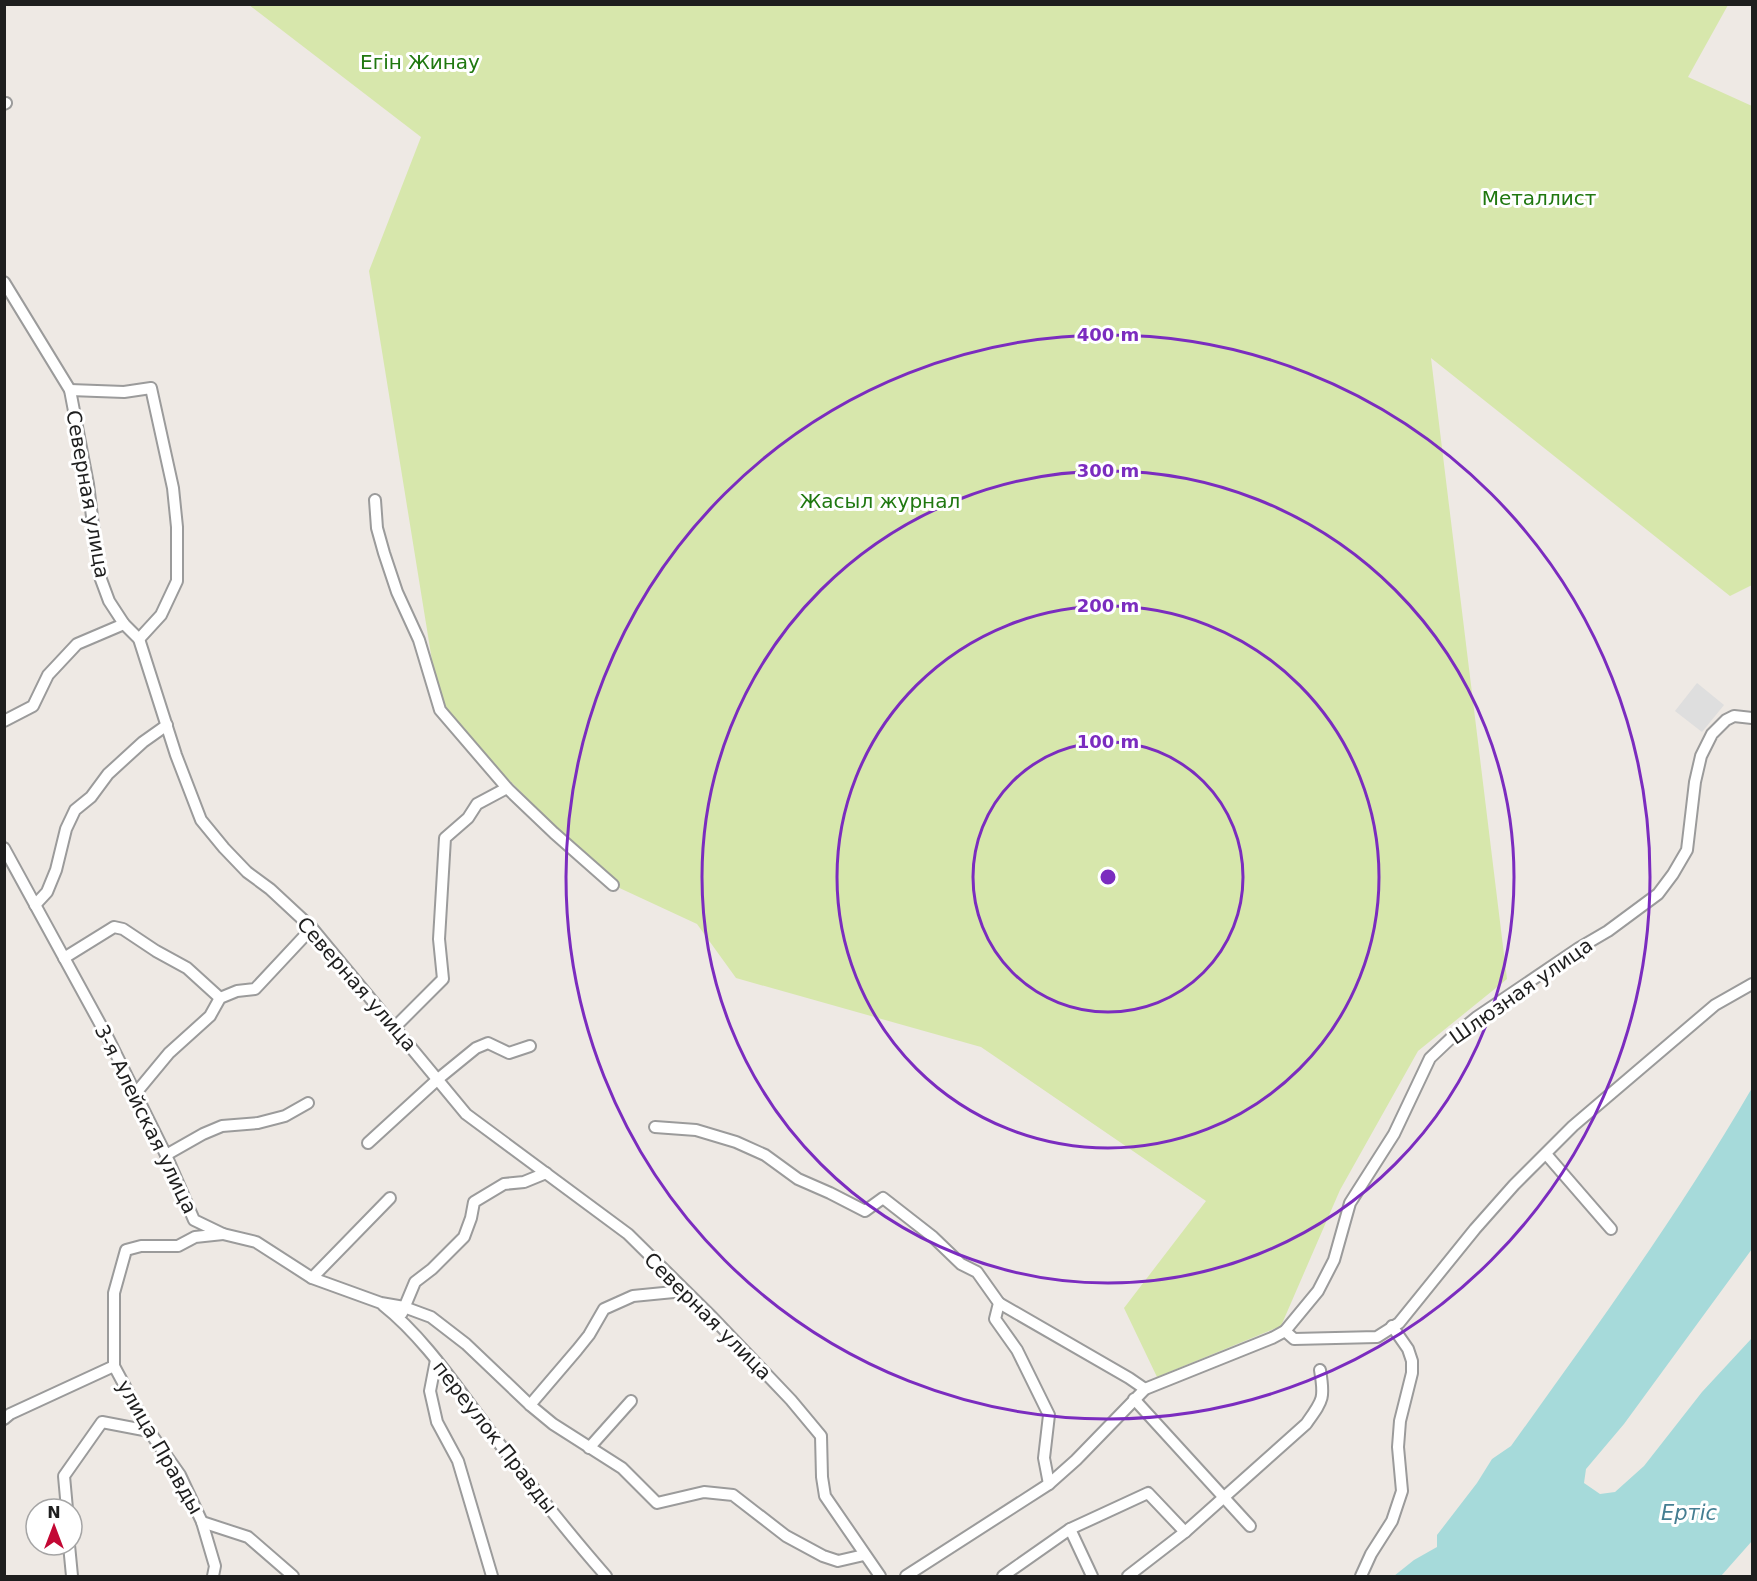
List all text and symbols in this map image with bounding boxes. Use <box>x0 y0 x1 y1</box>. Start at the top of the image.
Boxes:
park label: Егін Жинау <box>360 50 480 74</box>
park label: Металлист <box>1482 186 1597 210</box>
text: 400 m <box>1077 324 1139 345</box>
street label: Северная улица <box>61 408 115 580</box>
text: 300 m <box>1077 460 1139 481</box>
park label: Жасыл журнал <box>800 489 960 513</box>
text: 200 m <box>1077 595 1139 616</box>
text: 100 m <box>1077 731 1139 752</box>
centre of rings <box>1098 867 1118 887</box>
street label: Северная улица <box>292 912 422 1056</box>
street label: Шлюзная улица <box>1445 933 1597 1049</box>
street label: 3-я Алейская улица <box>90 1021 202 1217</box>
street label: Северная улица <box>639 1247 777 1385</box>
street label: переулок Правды <box>428 1356 562 1518</box>
street label: улица Правды <box>112 1376 208 1518</box>
north arrow <box>24 1497 84 1557</box>
water label: Ертіс <box>1661 1501 1718 1525</box>
text: N <box>47 1503 61 1522</box>

